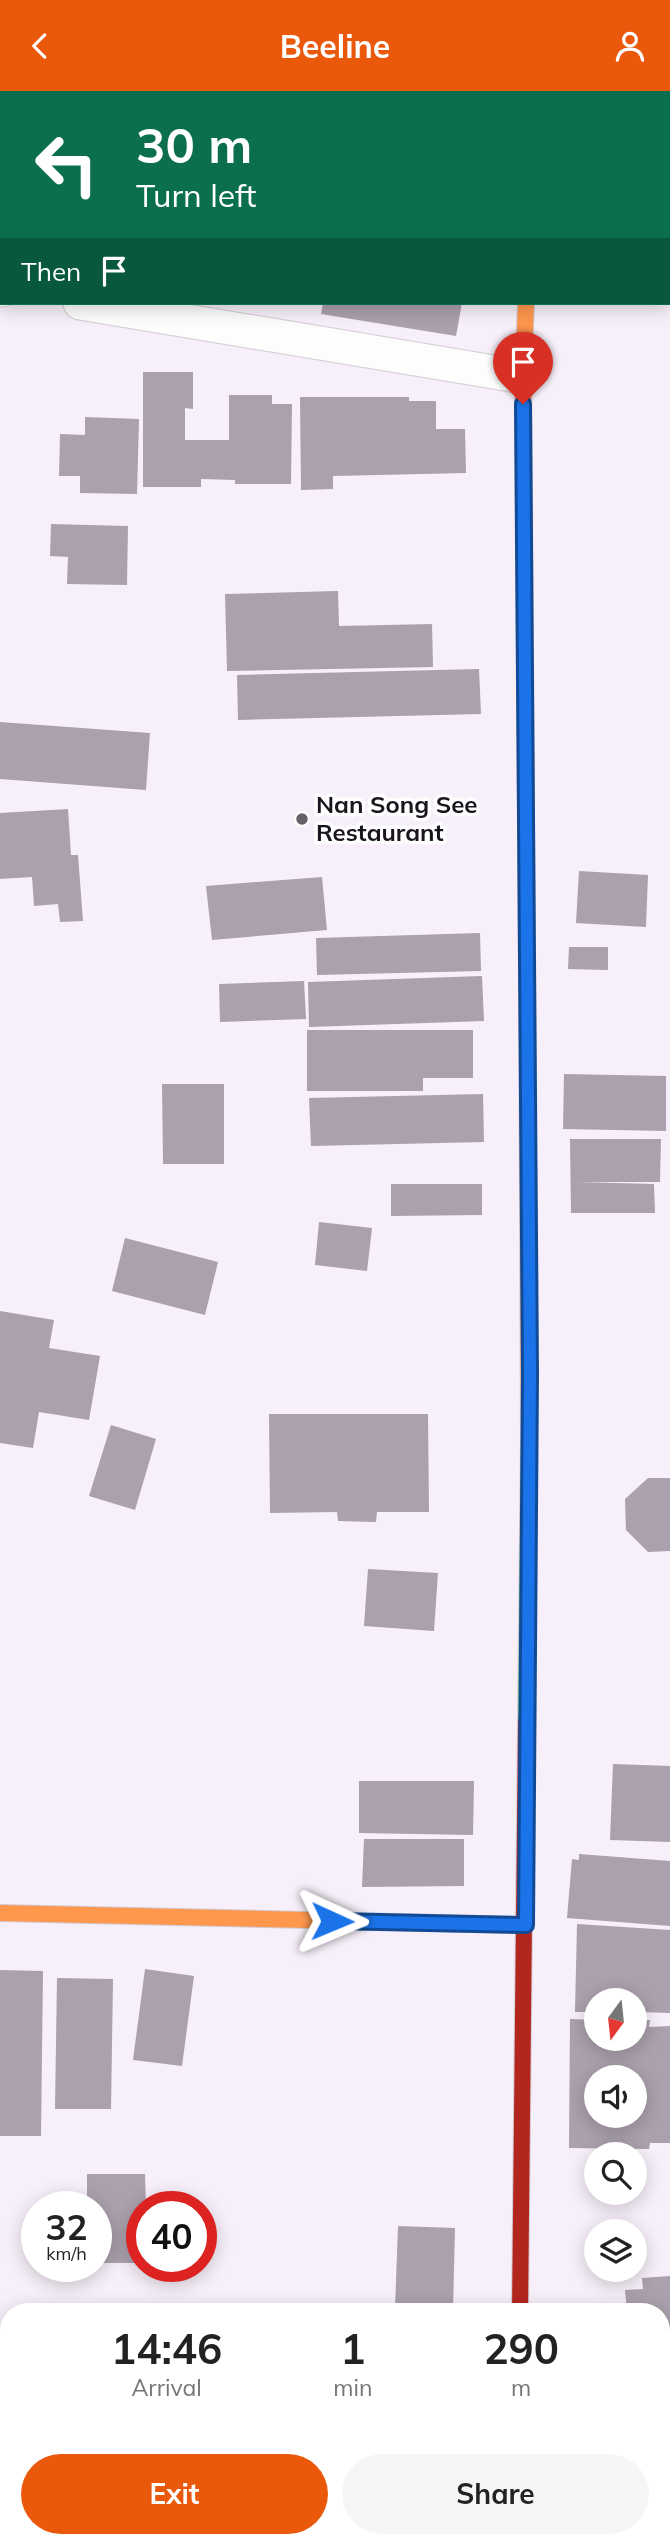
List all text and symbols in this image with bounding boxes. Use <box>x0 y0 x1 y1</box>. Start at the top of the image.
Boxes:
text: Beeline <box>280 26 390 66</box>
icon: back <box>21 27 59 65</box>
icon: person <box>611 27 649 65</box>
text: 30 m <box>136 114 252 175</box>
icon: left <box>21 119 112 210</box>
text: Turn left <box>136 175 256 215</box>
icon: arrive <box>95 252 133 290</box>
text: Then <box>21 255 81 288</box>
pin <box>493 332 553 404</box>
icon: arrive <box>504 343 542 381</box>
place label: Nan Song See Restaurant <box>316 789 478 847</box>
marker: Nan Song See Restaurant <box>294 811 310 827</box>
position arrow <box>295 1884 369 1958</box>
north arrow <box>584 1988 648 2051</box>
map controls <box>584 1988 647 2282</box>
button: sound <box>584 2065 647 2128</box>
button: search <box>584 2142 647 2205</box>
speed limit sign: 40 <box>126 2191 217 2282</box>
text: 32 <box>45 2205 88 2249</box>
button: layers <box>584 2219 647 2282</box>
text: km/h <box>46 2242 87 2265</box>
text: 14:46 <box>111 2322 222 2375</box>
text: 1 <box>340 2322 365 2375</box>
text: 290 <box>483 2322 559 2375</box>
text: Arrival <box>131 2373 202 2402</box>
text: min <box>333 2373 372 2402</box>
text: m <box>511 2373 531 2402</box>
button: Exit <box>21 2454 328 2534</box>
button: Share <box>342 2454 649 2534</box>

